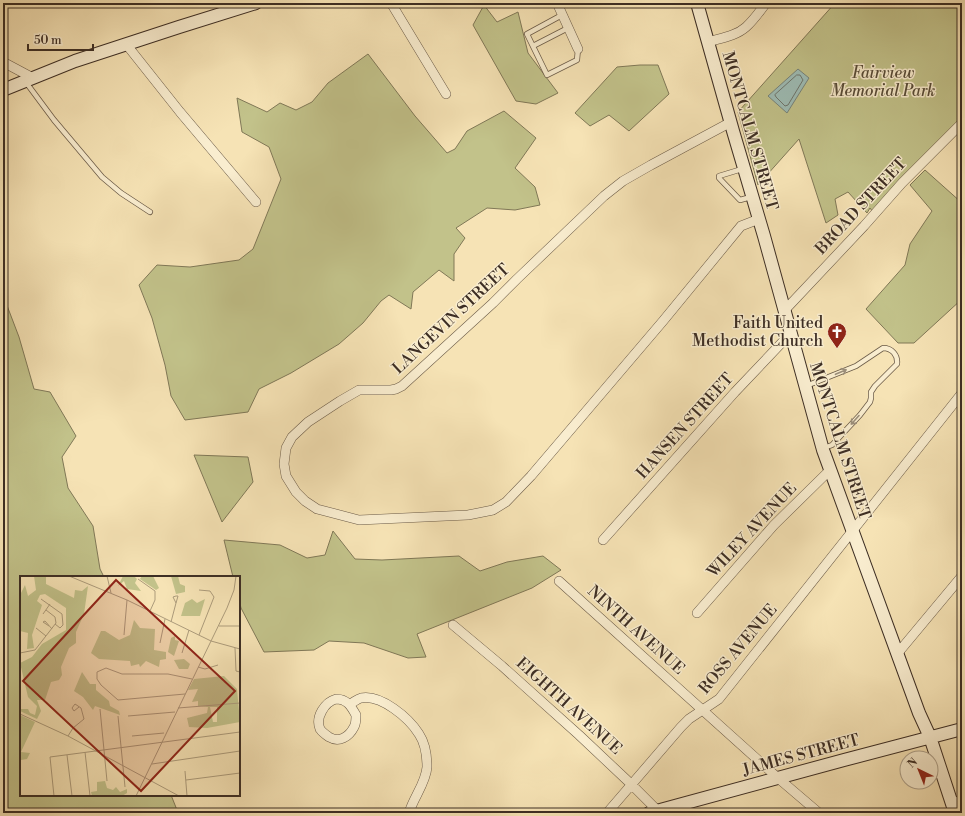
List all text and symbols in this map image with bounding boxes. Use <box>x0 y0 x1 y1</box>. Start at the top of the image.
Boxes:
scale bar <box>28 26 93 52</box>
text: 50 m <box>34 33 62 48</box>
street label: MONTCALM STREET <box>718 49 782 213</box>
park label: Fairview Memorial Park <box>830 63 936 101</box>
street label: BROAD STREET <box>810 153 911 259</box>
street label: LANGEVIN STREET <box>388 259 514 379</box>
place label: Faith United Methodist Church <box>692 313 823 351</box>
church icon: Faith United Methodist Church <box>826 321 848 349</box>
street label: MONTCALM STREET <box>805 360 875 522</box>
one-way arrow <box>835 368 847 375</box>
street label: HANSEN STREET <box>632 369 738 483</box>
one-way arrow <box>851 414 860 425</box>
street label: WILEY AVENUE <box>702 478 801 582</box>
inset map <box>20 576 240 796</box>
street label: NINTH AVENUE <box>583 581 689 679</box>
street label: ROSS AVENUE <box>694 600 782 698</box>
street label: EIGHTH AVENUE <box>512 653 626 759</box>
street label: JAMES STREET <box>739 730 862 780</box>
north arrow <box>899 750 939 790</box>
text: N <box>905 755 921 772</box>

